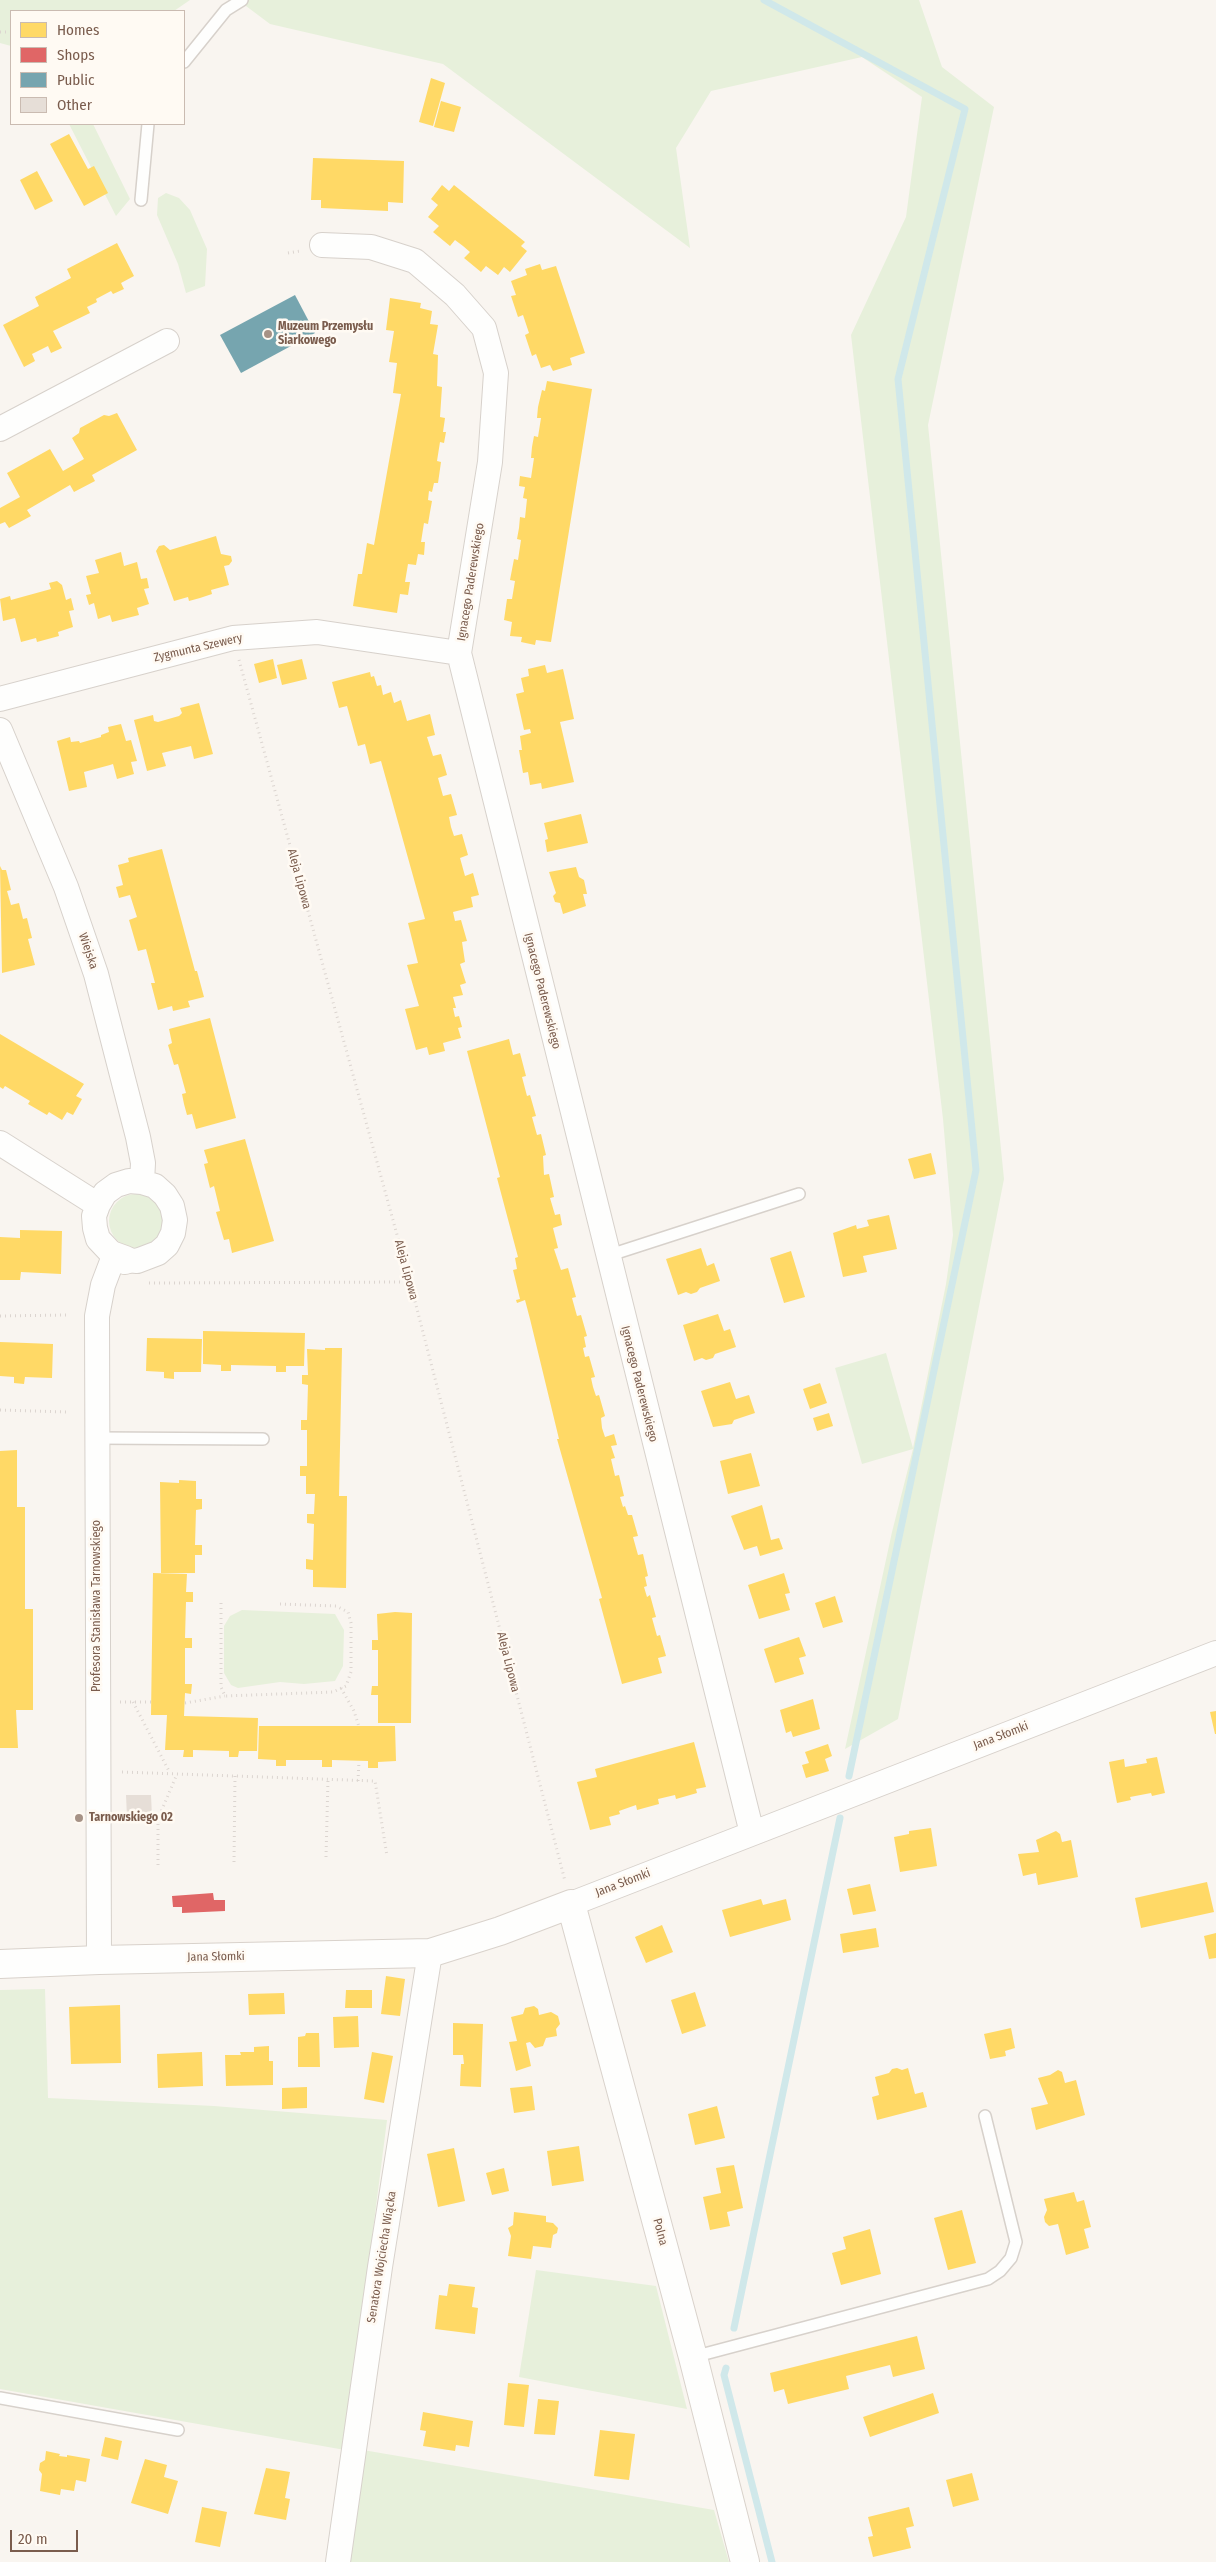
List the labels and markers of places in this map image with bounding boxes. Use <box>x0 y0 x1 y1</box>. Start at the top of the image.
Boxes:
place label: Muzeum Przemysłu Siarkowego <box>278 320 373 348</box>
marker: Muzeum Przemysłu Siarkowego <box>262 328 274 340</box>
place label: Tarnowskiego 02 <box>89 1811 173 1825</box>
marker: Tarnowskiego 02 <box>73 1812 85 1824</box>

